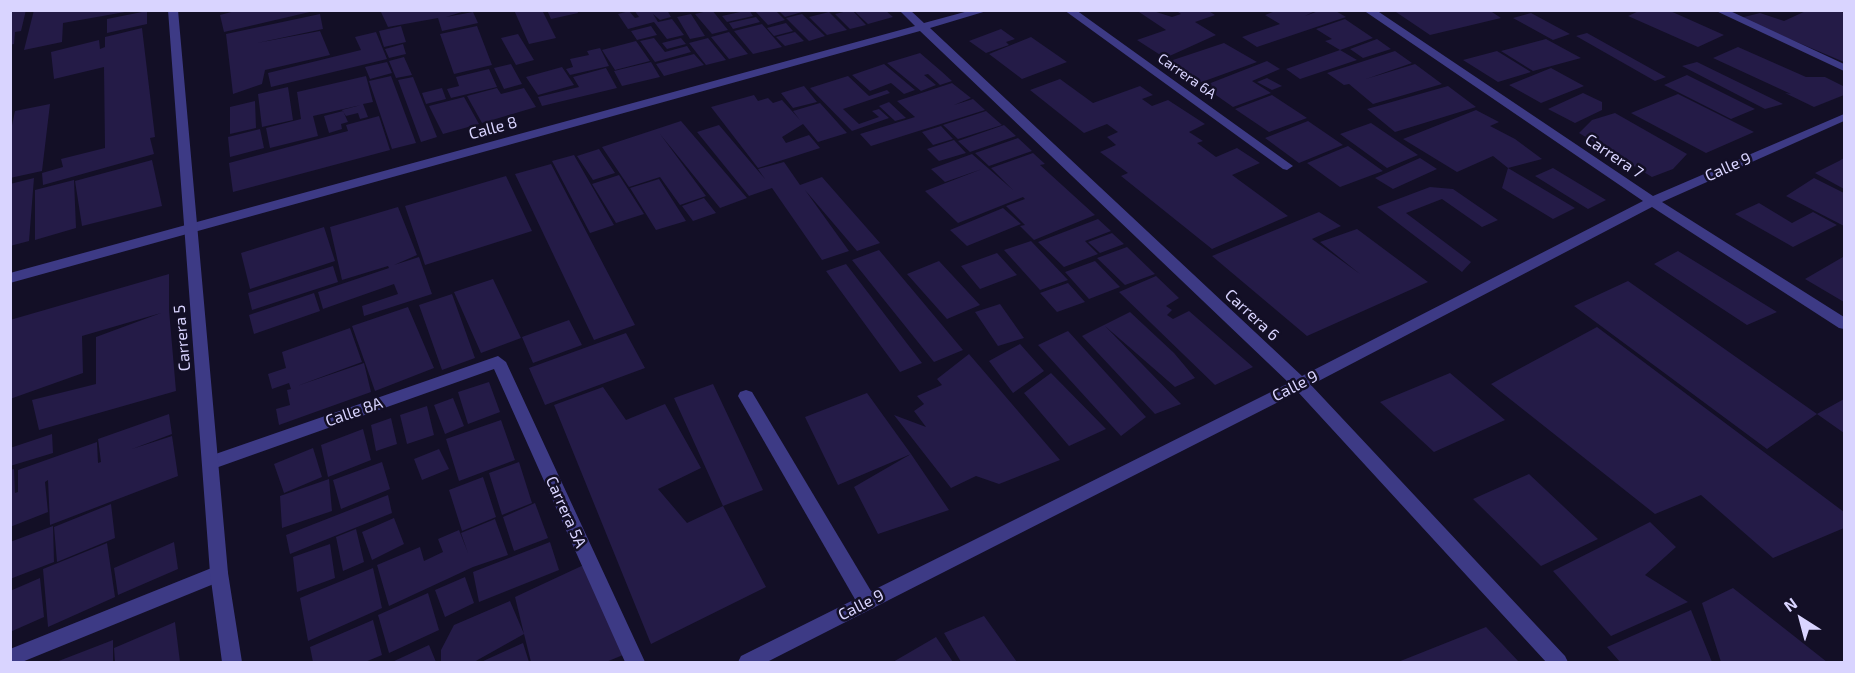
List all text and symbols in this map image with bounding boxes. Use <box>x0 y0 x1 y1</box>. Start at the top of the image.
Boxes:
street label: Carrera 6A <box>1155 50 1219 102</box>
street label: Calle 8 <box>467 112 519 144</box>
street label: Carrera 7 <box>1581 130 1647 182</box>
street label: Calle 9 <box>1702 148 1754 186</box>
street label: Carrera 6 <box>1221 285 1283 345</box>
street label: Carrera 5 <box>170 304 194 372</box>
street label: Calle 9 <box>1269 366 1321 406</box>
street label: Calle 8A <box>323 393 385 431</box>
street label: Carrera 5A <box>542 473 590 551</box>
street label: Calle 9 <box>835 585 887 625</box>
north arrow <box>1771 589 1831 649</box>
text: N <box>1780 593 1800 615</box>

